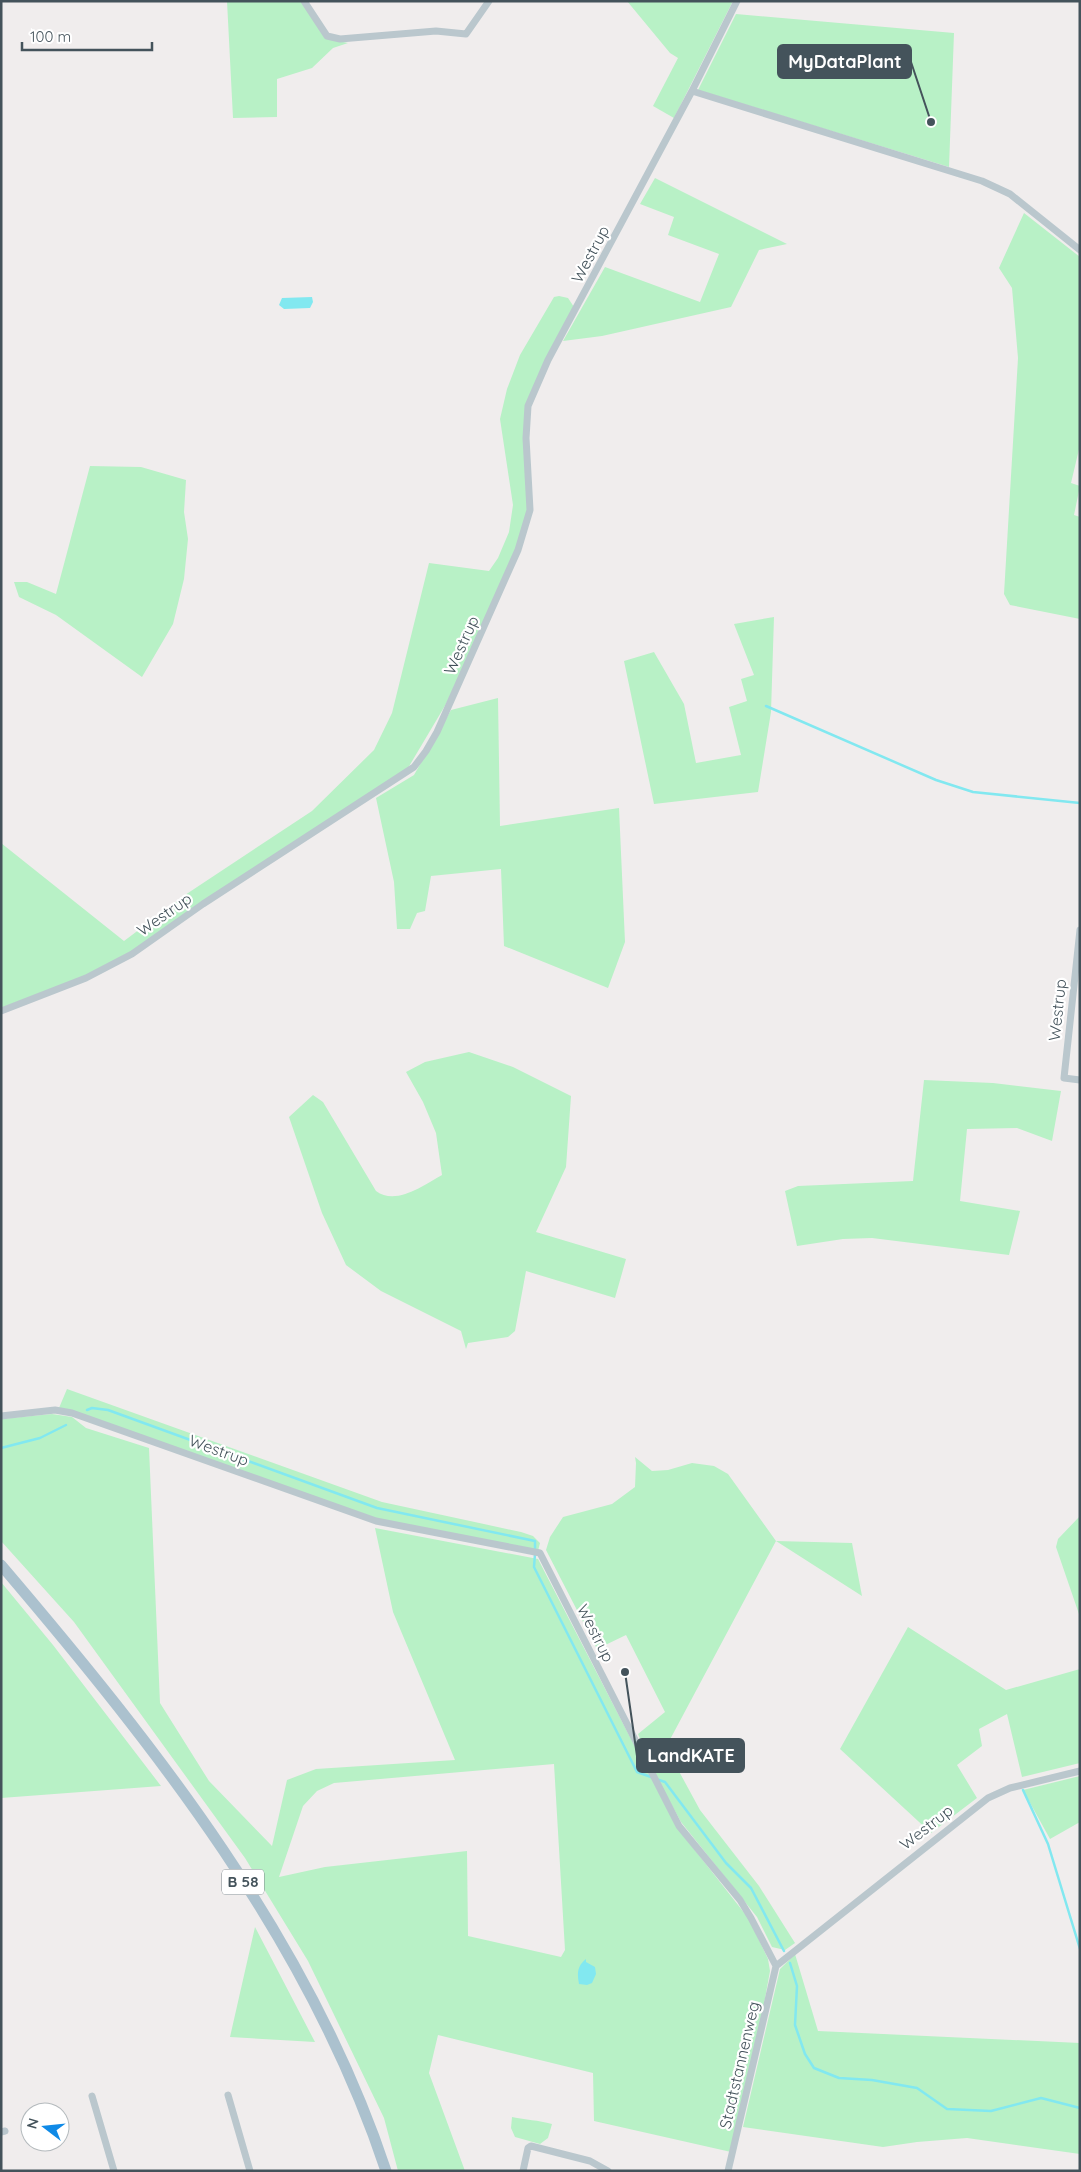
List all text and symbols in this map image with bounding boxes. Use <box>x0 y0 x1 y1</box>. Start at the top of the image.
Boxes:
scale bar <box>22 20 152 52</box>
text: 100 m <box>30 27 71 46</box>
callout: MyDataPlant <box>778 45 911 78</box>
text: MyDataPlant <box>788 50 902 73</box>
street label: Westrup <box>567 222 613 286</box>
street label: Westrup <box>439 613 483 677</box>
street label: Westrup <box>133 888 195 940</box>
street label: Westrup <box>1044 978 1070 1042</box>
street label: Westrup <box>186 1430 252 1470</box>
street label: Westrup <box>573 1601 619 1665</box>
callout: LandKATE <box>637 1739 744 1772</box>
text: LandKATE <box>647 1744 735 1767</box>
street label: Westrup <box>895 1800 957 1854</box>
road number: B 58 <box>222 1870 264 1894</box>
street label: Stadtstannenweg <box>715 1999 763 2131</box>
north arrow <box>20 2102 70 2152</box>
text: N <box>22 2116 43 2131</box>

